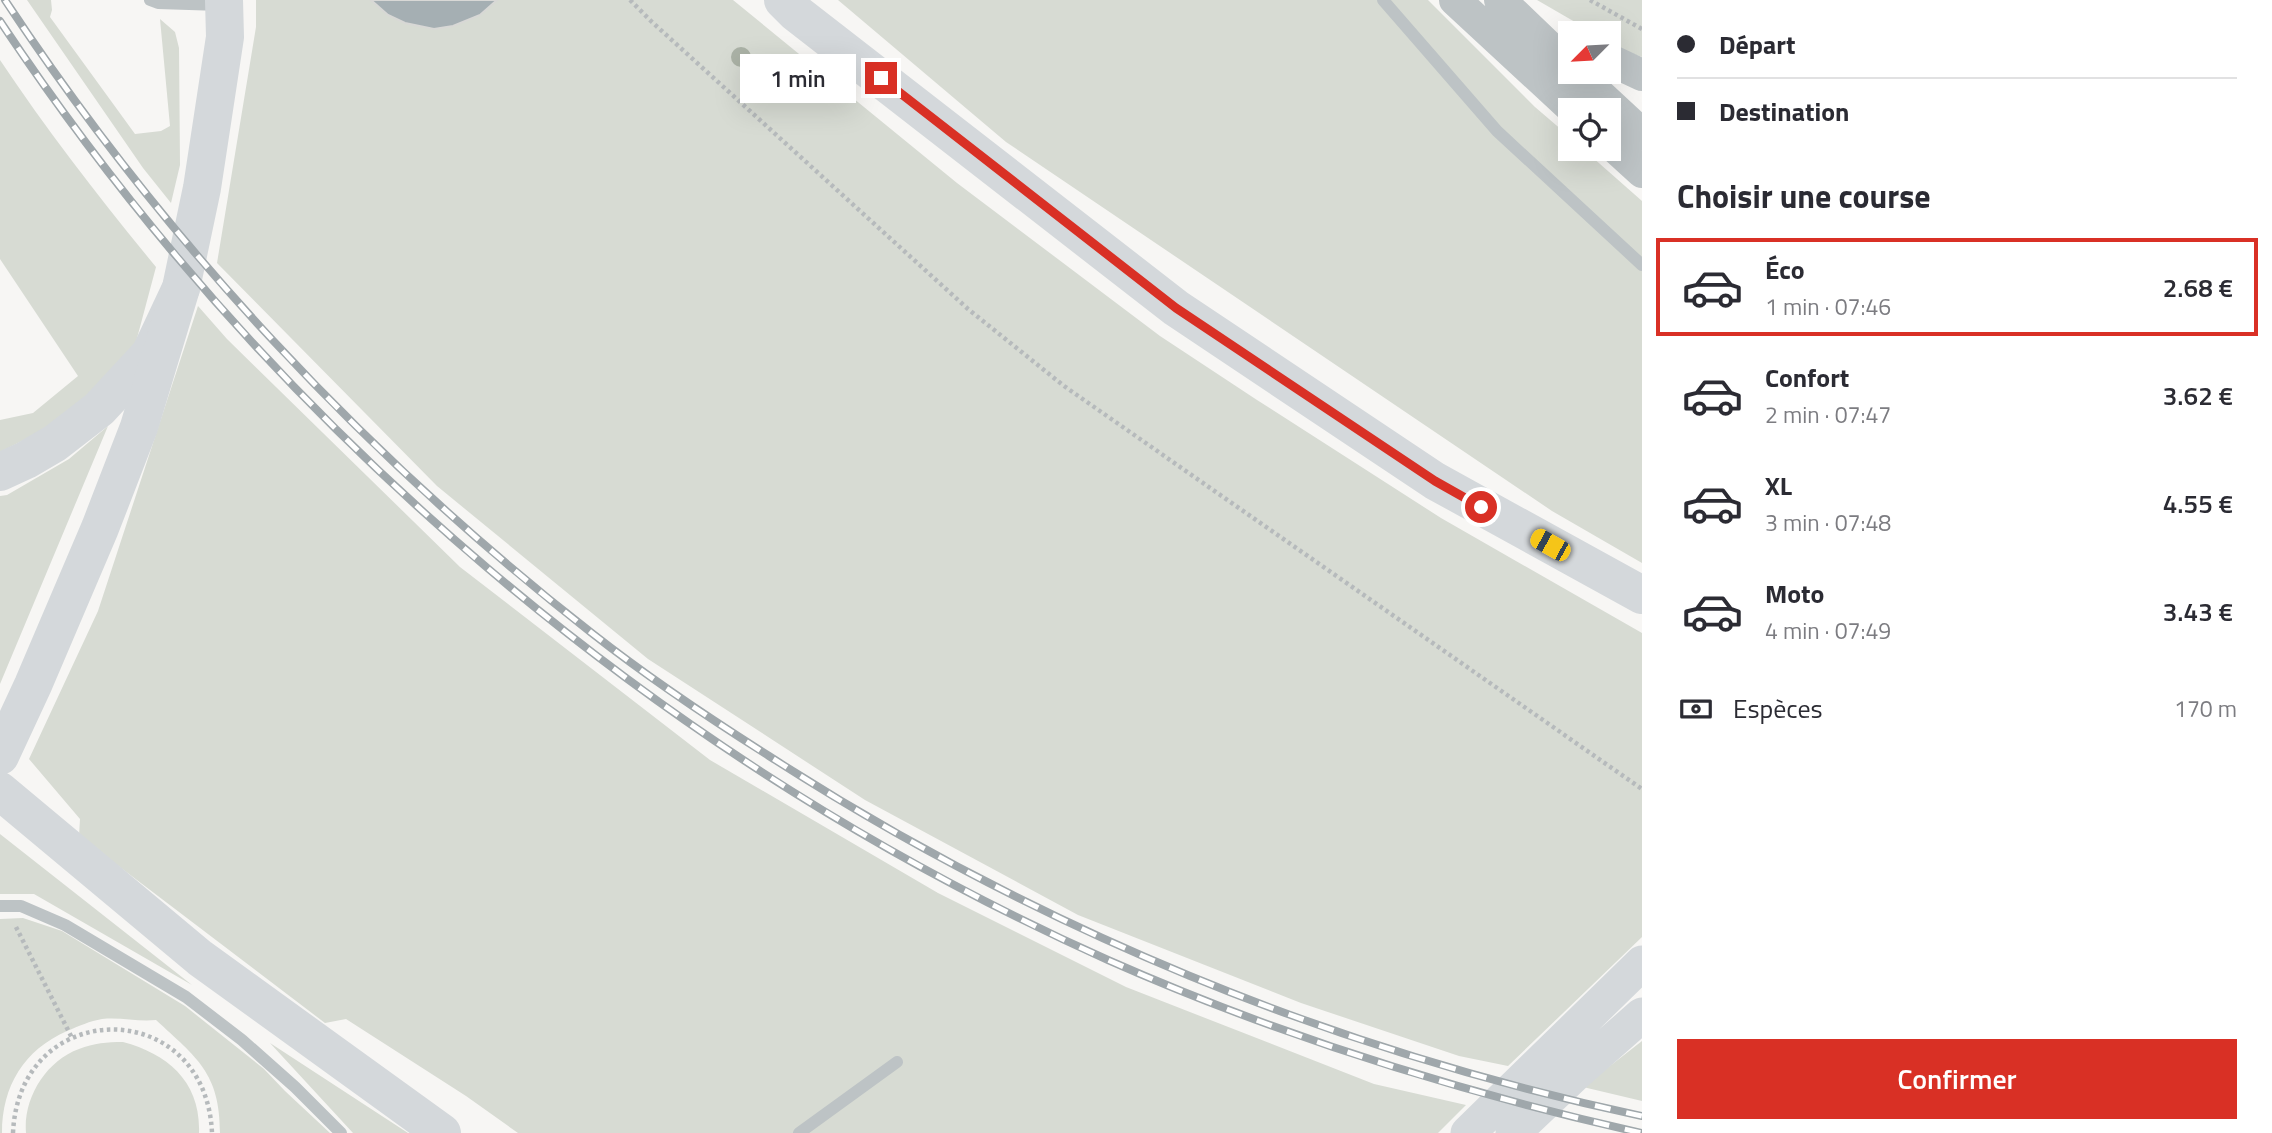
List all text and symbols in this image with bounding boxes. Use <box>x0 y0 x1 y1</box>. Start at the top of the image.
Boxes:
north arrow <box>1558 21 1620 84</box>
map controls <box>1558 21 1621 161</box>
text: Départ <box>1719 25 1795 64</box>
callout: 1 min <box>741 54 856 102</box>
text: 1 min <box>770 61 826 96</box>
route end <box>865 62 897 94</box>
text: Destination <box>1719 92 1849 131</box>
button: locate <box>1558 98 1621 161</box>
text: Choisir une course <box>1677 172 1931 220</box>
text: Éco <box>1765 250 1805 289</box>
icon: car <box>1681 256 1744 319</box>
text: 2.68 € <box>2163 268 2233 307</box>
text: 1 min · 07:46 <box>1765 289 1891 324</box>
text: Confort <box>1765 358 1849 397</box>
icon: car <box>1681 364 1744 427</box>
text: 3.62 € <box>2163 376 2233 415</box>
text: 2 min · 07:47 <box>1765 397 1891 432</box>
text: XL <box>1765 466 1792 505</box>
icon: car <box>1681 472 1744 535</box>
text: 4.55 € <box>2163 484 2233 523</box>
route start <box>1465 491 1497 523</box>
text: 3 min · 07:48 <box>1765 505 1891 540</box>
car <box>1527 526 1574 564</box>
text: Moto <box>1765 574 1824 613</box>
icon: car <box>1681 580 1744 643</box>
text: 3.43 € <box>2163 592 2233 631</box>
text: 4 min · 07:49 <box>1765 613 1891 648</box>
text: Espèces <box>1733 689 1823 728</box>
icon: cash <box>1677 690 1715 728</box>
text: 170 m <box>2174 691 2237 726</box>
button: Confirmer <box>1677 1039 2237 1119</box>

